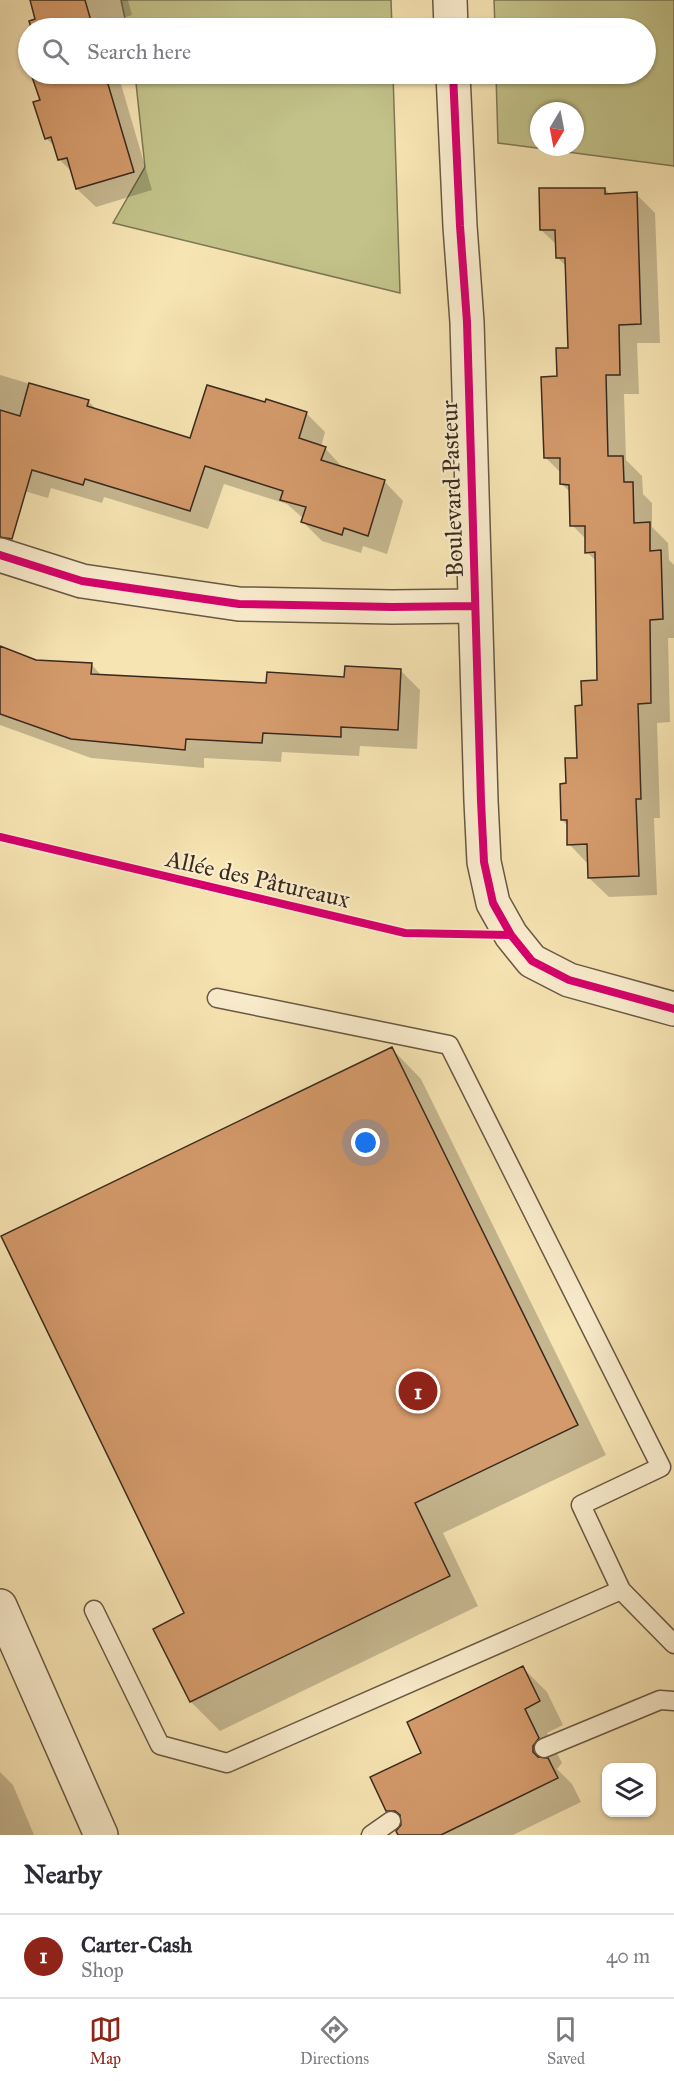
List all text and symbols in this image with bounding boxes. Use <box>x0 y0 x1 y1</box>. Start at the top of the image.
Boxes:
search box <box>18 18 656 84</box>
icon: search <box>39 35 72 68</box>
text: Search here <box>87 38 191 65</box>
north arrow <box>530 102 584 156</box>
street label: Boulevard Pasteur <box>434 400 470 578</box>
street label: Allée des Pâtureaux <box>162 843 353 915</box>
your location <box>351 1128 380 1157</box>
pin: 1 <box>398 1368 438 1414</box>
map controls <box>602 1763 656 1817</box>
button: layers <box>602 1763 656 1817</box>
text: Nearby <box>24 1858 102 1890</box>
text: Carter-Cash <box>81 1931 192 1958</box>
text: 1 <box>40 1944 47 1968</box>
text: 40 m <box>606 1944 650 1968</box>
text: Shop <box>81 1958 124 1982</box>
tab: Map <box>89 2013 122 2068</box>
tab: Directions <box>300 2013 369 2068</box>
tab: Saved <box>547 2013 585 2068</box>

